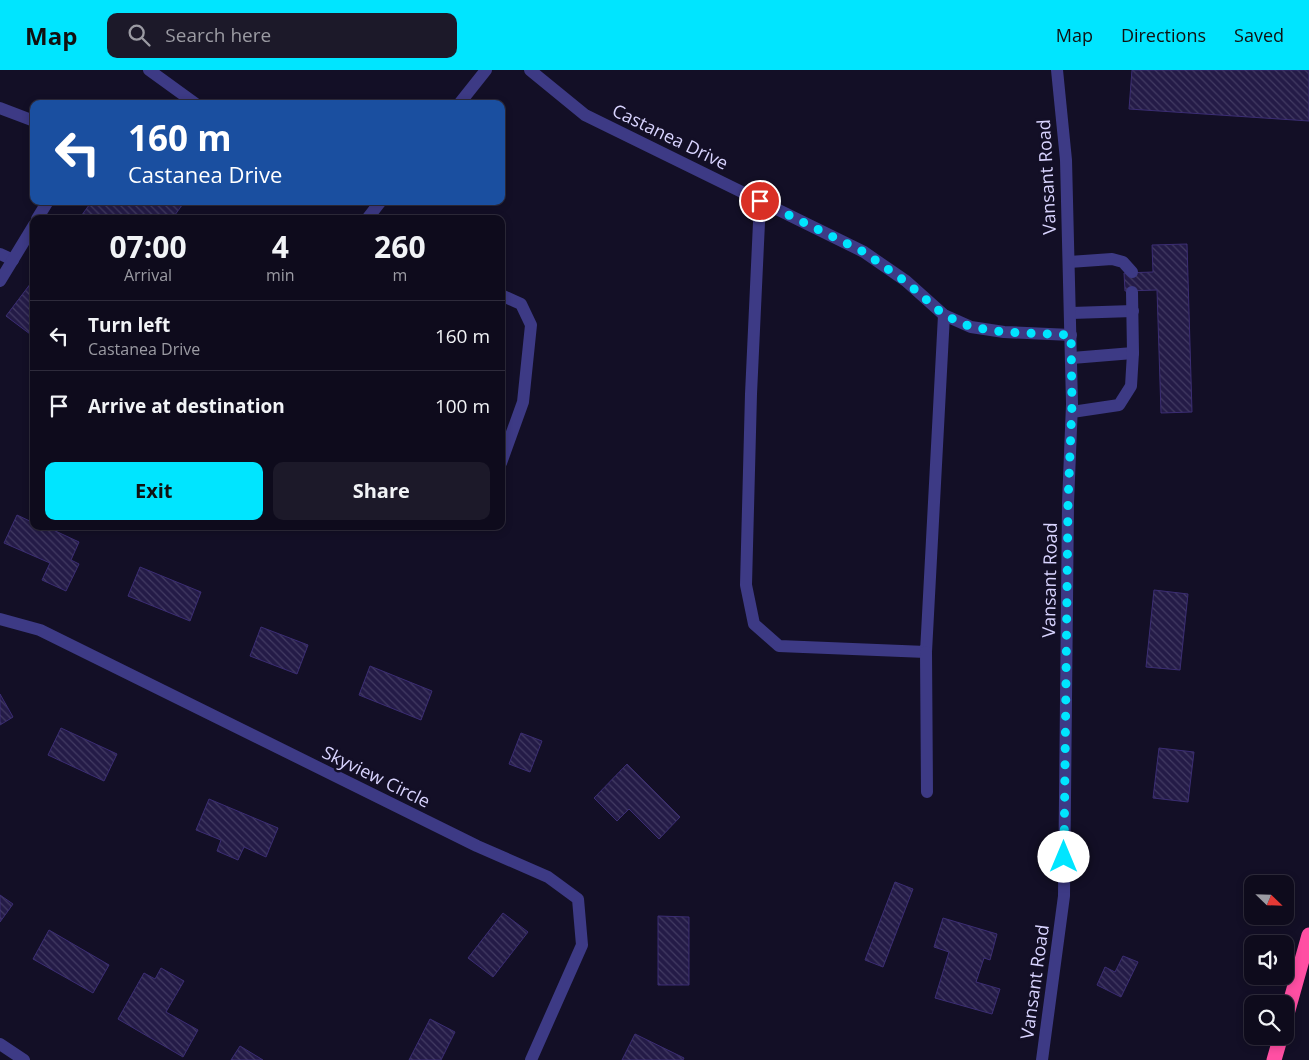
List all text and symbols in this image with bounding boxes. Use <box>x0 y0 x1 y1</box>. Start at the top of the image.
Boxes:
search box <box>107 13 457 58</box>
text: Map <box>25 19 77 52</box>
icon: search <box>125 21 153 49</box>
text: Search here <box>165 22 271 48</box>
text: Map <box>1056 23 1093 47</box>
text: Directions <box>1121 23 1206 47</box>
text: Saved <box>1234 23 1284 47</box>
street label: Castanea Drive <box>608 98 732 175</box>
text: 160 m <box>128 114 232 161</box>
street label: Vansant Road <box>1031 119 1061 235</box>
icon: left <box>45 120 110 185</box>
text: Castanea Drive <box>128 159 282 189</box>
pin <box>739 180 781 222</box>
icon: arrive <box>746 187 774 215</box>
text: 07:00 <box>109 226 187 267</box>
text: 4 <box>272 226 289 267</box>
text: 260 <box>374 226 426 267</box>
text: Arrival <box>124 264 172 286</box>
text: min <box>266 264 295 286</box>
text: m <box>392 264 407 286</box>
text: Turn left <box>88 312 170 338</box>
icon: left <box>45 322 73 350</box>
text: 160 m <box>435 323 490 349</box>
text: Castanea Drive <box>88 338 200 360</box>
icon: arrive <box>45 392 73 420</box>
text: Arrive at destination <box>88 393 285 419</box>
text: 100 m <box>435 393 490 419</box>
button: Exit <box>45 462 263 520</box>
button: Share <box>273 462 490 520</box>
street label: Vansant Road <box>1036 522 1062 638</box>
street label: Skyview Circle <box>319 740 434 813</box>
position arrow <box>1037 830 1089 882</box>
north arrow <box>1244 875 1294 925</box>
map controls <box>1244 875 1294 1045</box>
street label: Vansant Road <box>1014 923 1054 1041</box>
button: sound <box>1244 935 1294 985</box>
button: search <box>1244 995 1294 1045</box>

